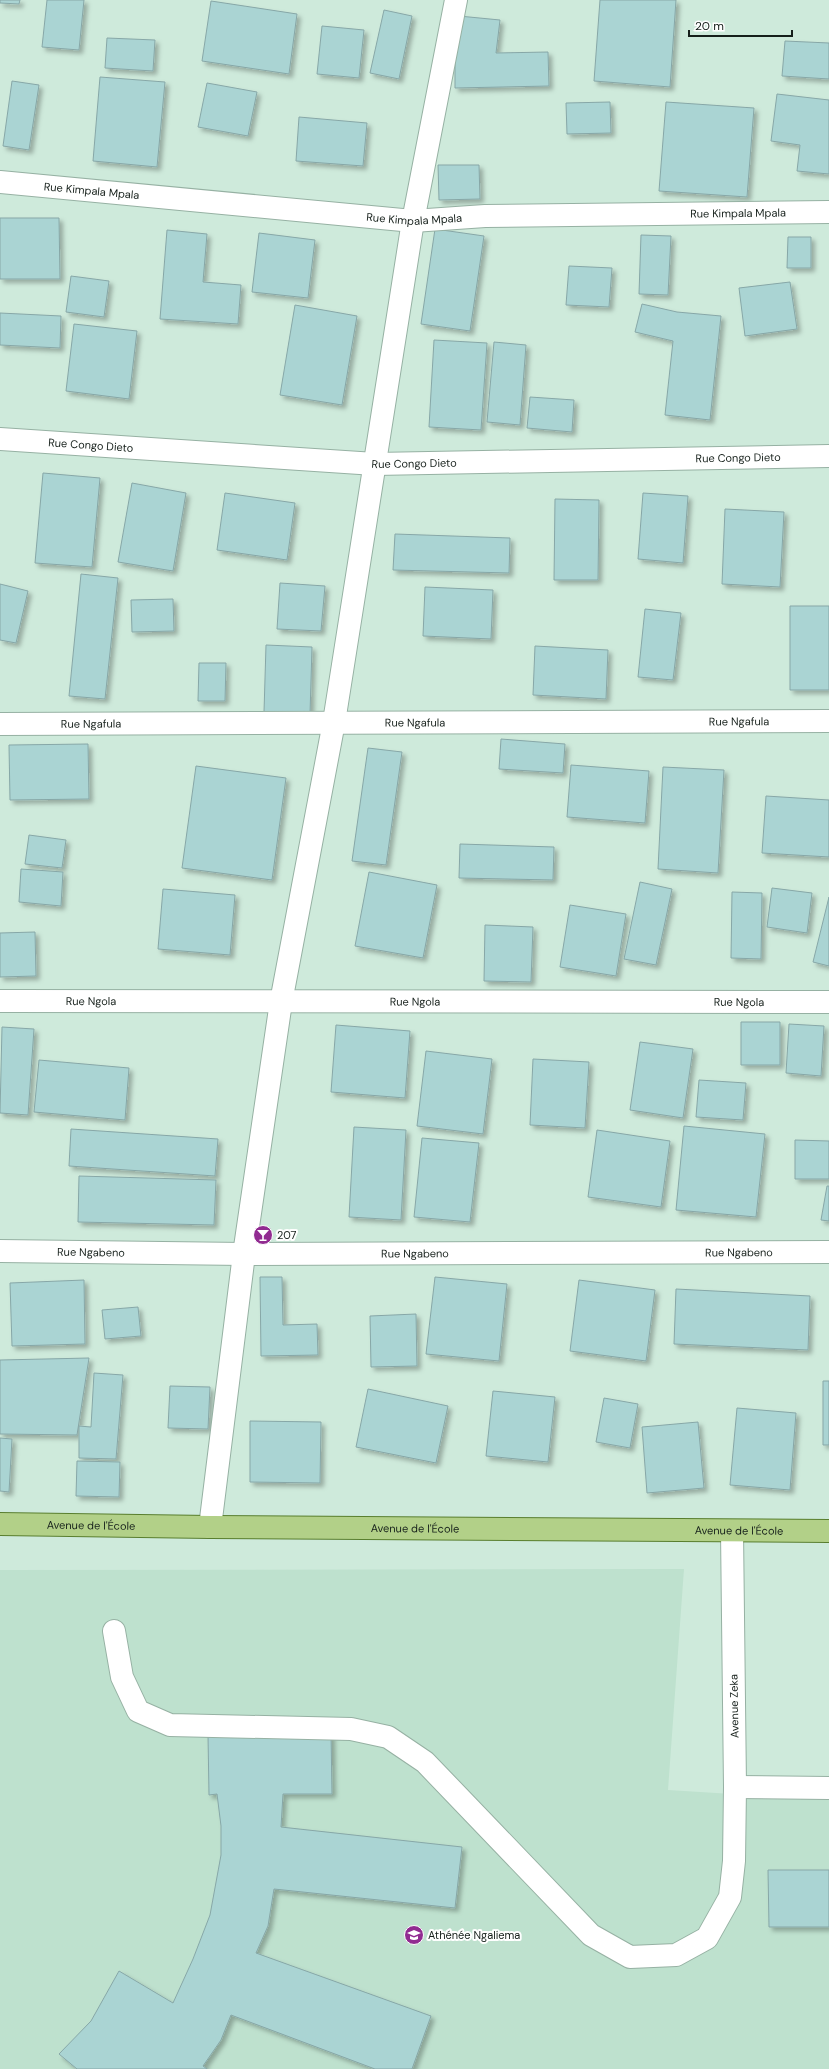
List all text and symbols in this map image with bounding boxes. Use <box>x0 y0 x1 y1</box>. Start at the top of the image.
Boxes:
scale bar <box>689 12 792 38</box>
text: 20 m <box>695 18 724 34</box>
street label: Rue Kimpala Mpala <box>43 179 140 202</box>
street label: Rue Kimpala Mpala <box>690 206 786 221</box>
street label: Rue Kimpala Mpala <box>366 210 462 228</box>
street label: Rue Congo Dieto <box>48 435 134 455</box>
street label: Rue Congo Dieto <box>695 450 781 465</box>
street label: Rue Congo Dieto <box>371 456 457 471</box>
street label: Rue Ngafula <box>709 714 769 728</box>
street label: Rue Ngafula <box>385 715 445 730</box>
street label: Rue Ngafula <box>61 717 121 731</box>
street label: Rue Ngola <box>66 994 116 1008</box>
street label: Rue Ngola <box>390 994 440 1009</box>
street label: Rue Ngola <box>714 995 764 1009</box>
bar icon: 207 <box>252 1224 274 1246</box>
place label: 207 <box>277 1228 297 1242</box>
street label: Rue Ngabeno <box>57 1245 125 1260</box>
street label: Rue Ngabeno <box>705 1245 773 1259</box>
street label: Rue Ngabeno <box>381 1246 449 1261</box>
street label: Avenue de l'École <box>47 1518 135 1533</box>
street label: Avenue de l'École <box>371 1521 459 1536</box>
street label: Avenue de l'École <box>695 1523 783 1538</box>
street label: Avenue Zeka <box>726 1674 742 1738</box>
school or university icon: Athénée Ngaliema <box>403 1924 425 1946</box>
place label: Athénée Ngaliema <box>428 1928 520 1942</box>

